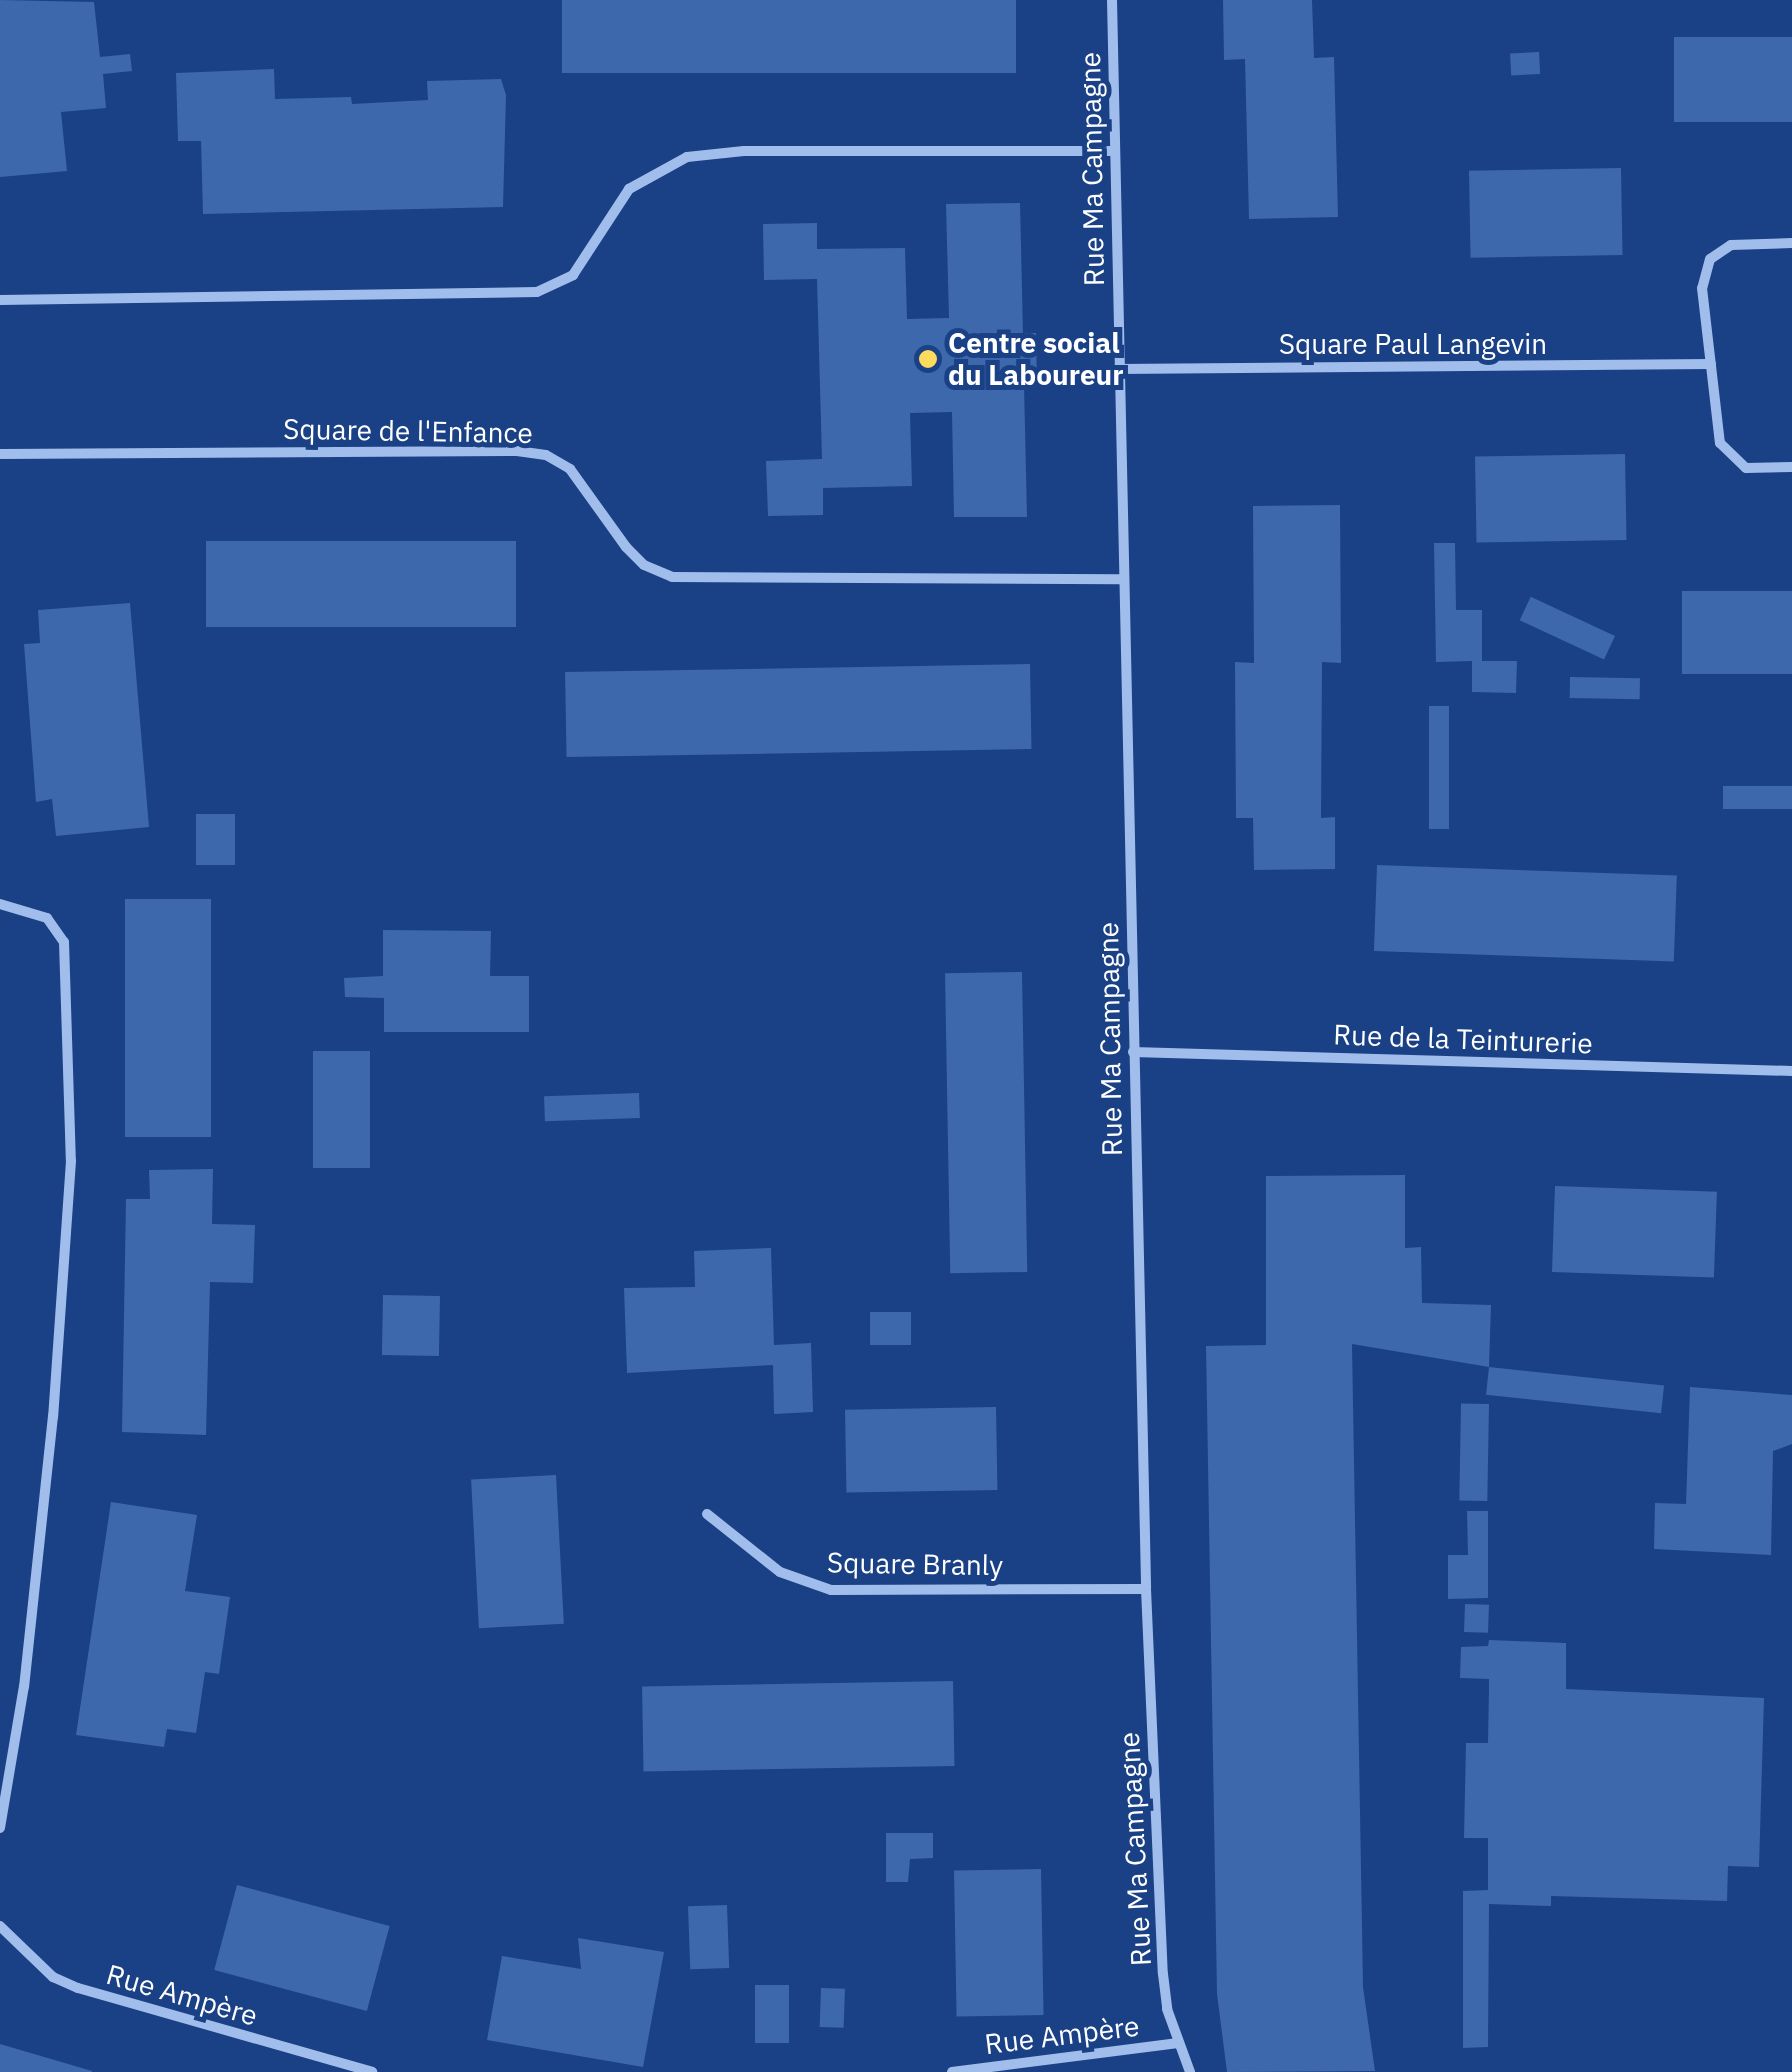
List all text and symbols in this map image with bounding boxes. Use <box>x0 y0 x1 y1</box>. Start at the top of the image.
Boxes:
street label: Rue Ma Campagne <box>1073 52 1111 286</box>
place label: Centre social du Laboureur <box>948 326 1124 392</box>
street label: Square Paul Langevin <box>1279 327 1547 361</box>
marker: Centre social du Laboureur <box>917 348 939 370</box>
street label: Square de l'Enfance <box>283 412 533 450</box>
street label: Rue Ma Campagne <box>1091 922 1129 1156</box>
street label: Rue de la Teinturerie <box>1333 1018 1593 1060</box>
street label: Square Branly <box>827 1546 1003 1582</box>
street label: Rue Ma Campagne <box>1112 1731 1158 1967</box>
street label: Rue Ampère <box>103 1957 261 2033</box>
street label: Rue Ampère <box>983 2009 1141 2061</box>

